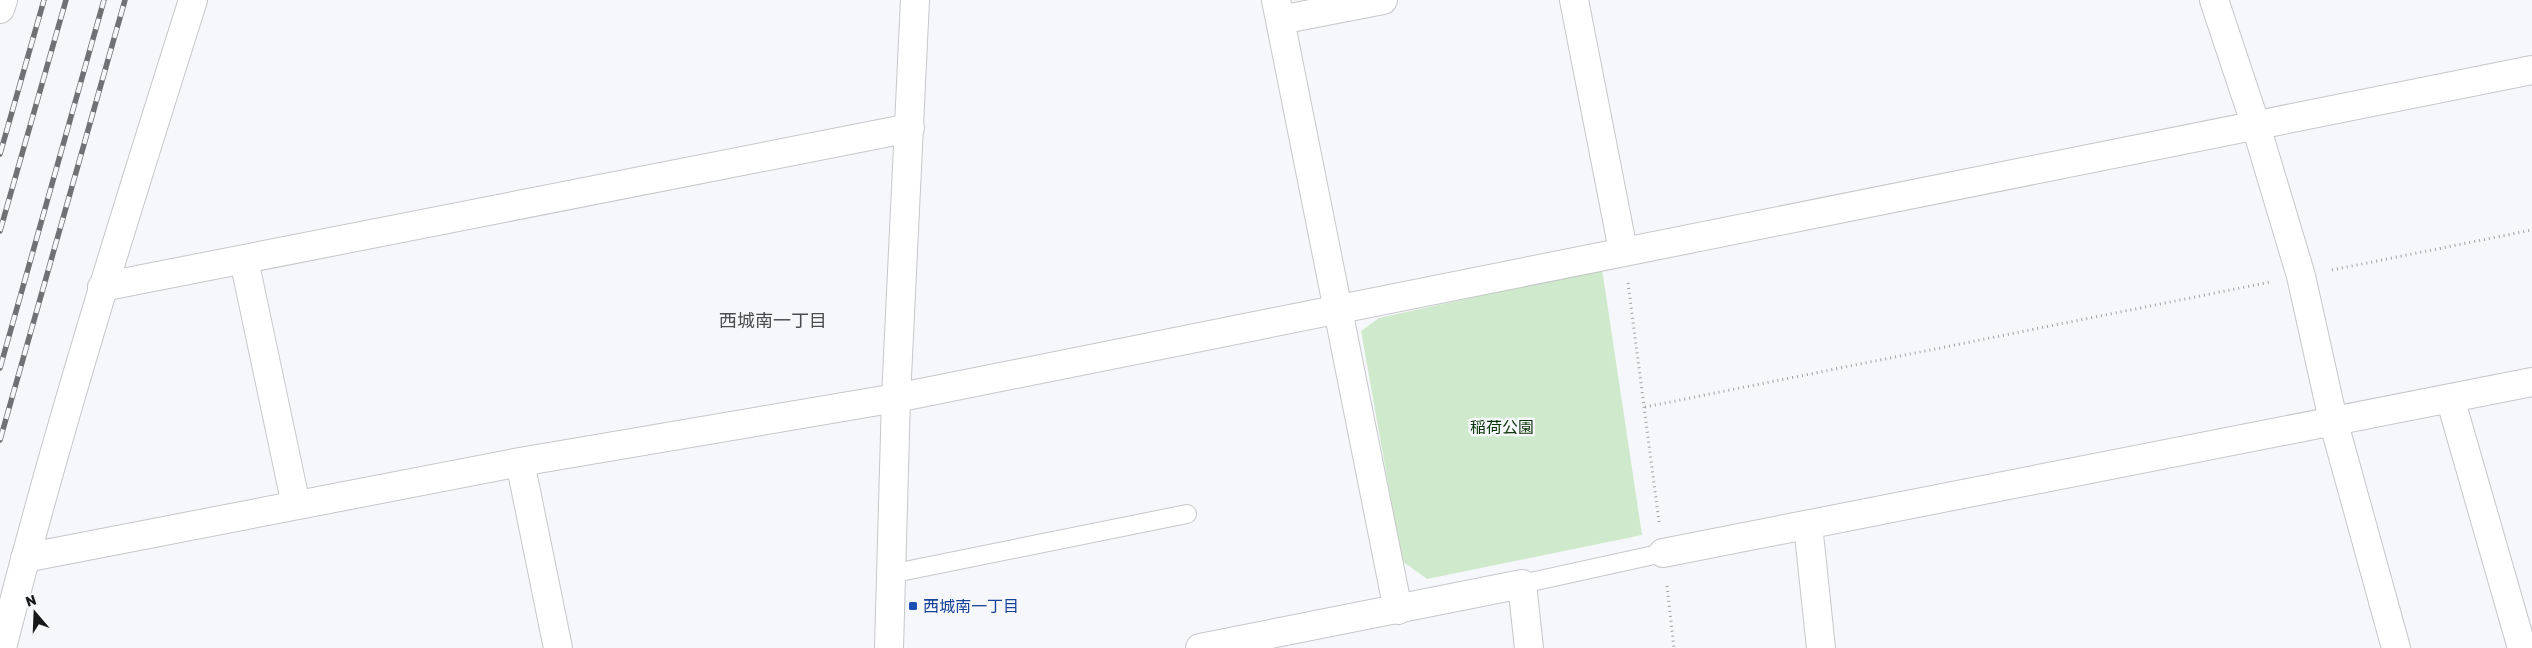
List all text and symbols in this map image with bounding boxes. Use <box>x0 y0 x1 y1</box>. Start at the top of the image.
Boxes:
district label: 西城南一丁目 <box>719 310 827 332</box>
park label: 稲荷公園 <box>1470 418 1534 437</box>
north arrow <box>10 588 60 638</box>
text: N <box>23 592 38 611</box>
place label: 西城南一丁目 <box>923 597 1019 616</box>
marker: 西城南一丁目 <box>907 600 919 612</box>

